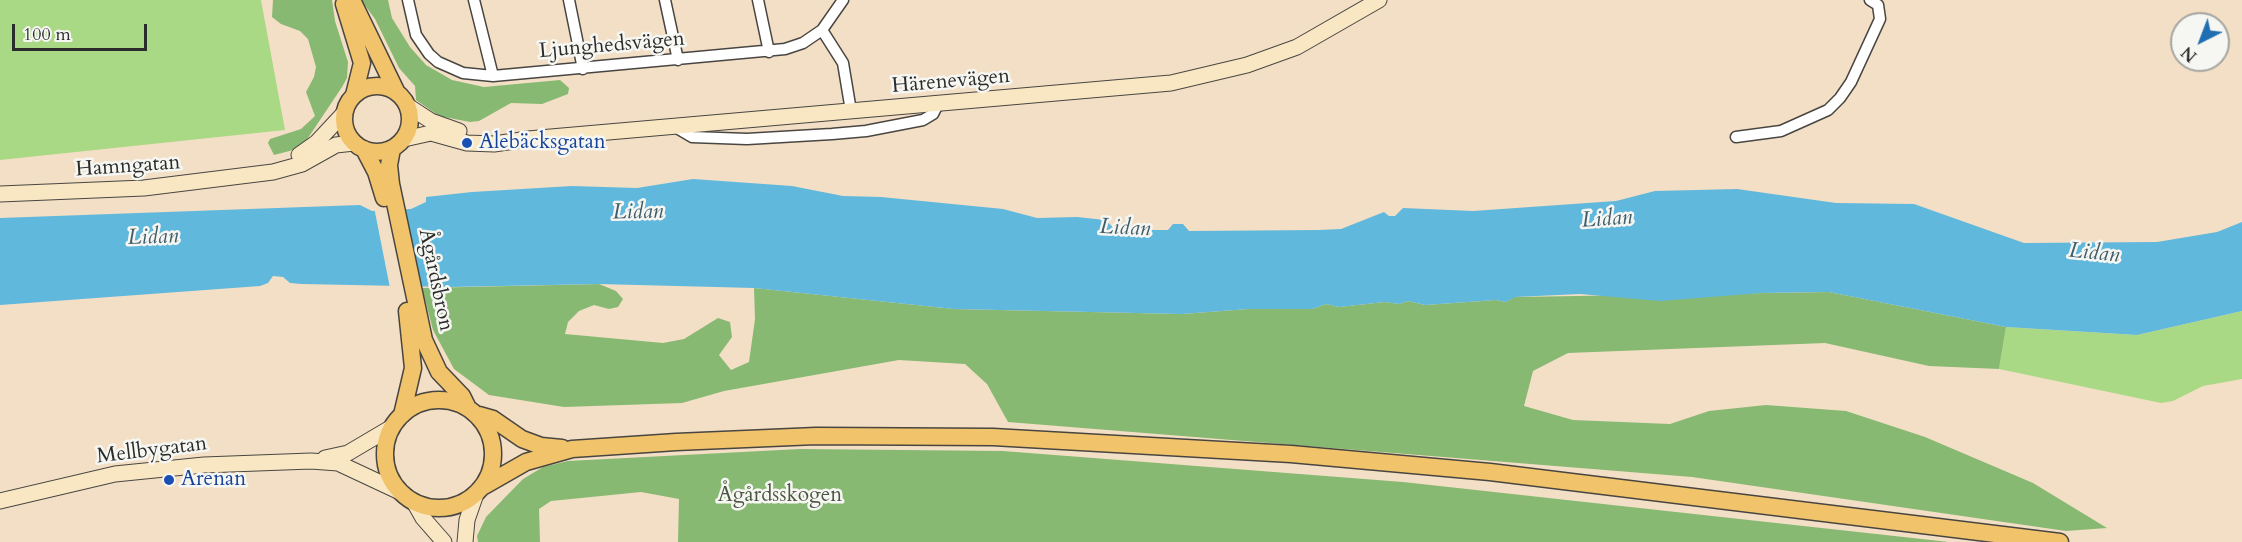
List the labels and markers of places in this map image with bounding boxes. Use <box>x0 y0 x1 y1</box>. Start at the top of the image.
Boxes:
place label: Alebäcksgatan <box>479 130 606 156</box>
marker: Alebäcksgatan <box>460 136 474 150</box>
place label: Arenan <box>181 467 246 493</box>
marker: Arenan <box>162 473 176 487</box>

